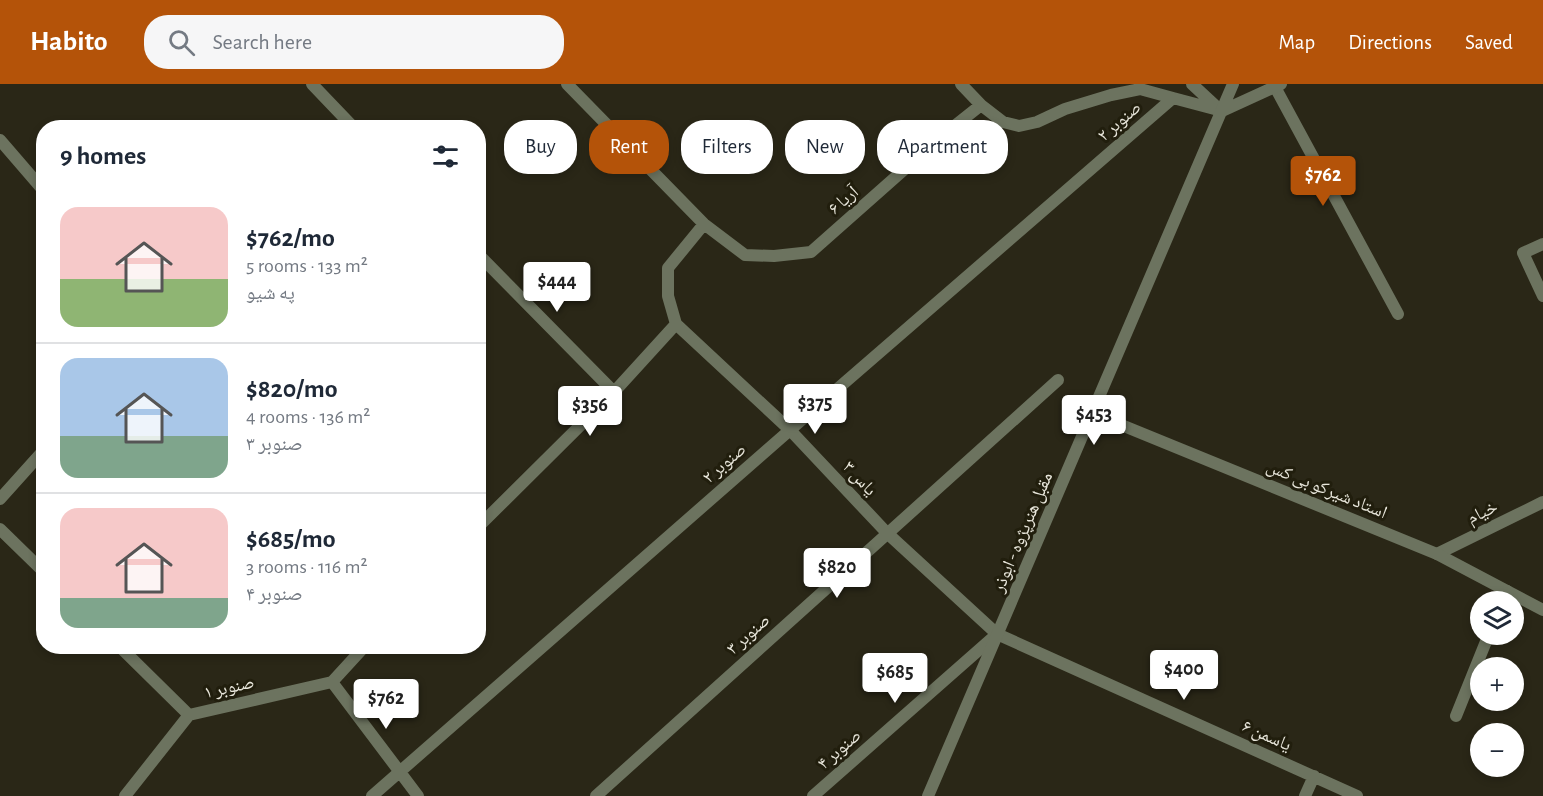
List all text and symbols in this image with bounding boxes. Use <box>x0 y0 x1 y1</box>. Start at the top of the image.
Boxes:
search box <box>144 15 564 69</box>
icon: search <box>165 26 198 59</box>
text: Habito <box>30 28 108 56</box>
text: Search here <box>213 31 312 53</box>
text: Map <box>1279 32 1315 53</box>
text: Directions <box>1348 32 1432 53</box>
text: Saved <box>1465 32 1513 53</box>
street label: صنوبر ۲ <box>1094 98 1145 146</box>
chip: Buy <box>504 120 577 174</box>
chip: Rent <box>589 120 669 174</box>
chip: Filters <box>681 120 773 174</box>
chip: New <box>785 120 865 174</box>
chip: Apartment <box>877 120 1008 174</box>
icon: filters <box>429 140 462 173</box>
text: 9 homes <box>60 143 146 169</box>
pin: $762 <box>1287 156 1359 207</box>
text: $762 <box>1305 165 1341 185</box>
street label: آریا ۶ <box>824 181 863 219</box>
text: $762/mo <box>246 225 335 251</box>
icon: home <box>108 231 180 303</box>
text: 5 rooms · 133 m² <box>246 256 368 276</box>
pin: $444 <box>521 262 593 313</box>
text: $444 <box>537 271 577 291</box>
text: په شیو <box>246 283 295 303</box>
text: $820/mo <box>246 376 338 402</box>
icon: home <box>108 382 180 454</box>
pin: $375 <box>779 384 851 435</box>
pin: $356 <box>554 386 626 437</box>
text: $375 <box>798 393 832 413</box>
text: $356 <box>572 395 608 415</box>
pin: $453 <box>1058 395 1130 446</box>
text: $453 <box>1076 404 1112 424</box>
text: 4 rooms · 136 m² <box>246 407 370 427</box>
text: صنوبر ۳ <box>246 434 303 454</box>
street label: صنوبر ۲ <box>699 440 750 488</box>
street label: یاس ۳ <box>838 458 880 500</box>
street label: استاد شیرکو بی کس <box>1263 458 1389 523</box>
street label: مقبل هنرپژوه - ابوذر <box>989 470 1057 596</box>
street label: خیام <box>1464 498 1501 530</box>
text: $685/mo <box>246 526 336 552</box>
icon: home <box>108 532 180 604</box>
pin: $820 <box>801 548 873 599</box>
text: 3 rooms · 116 m² <box>246 557 367 577</box>
text: $820 <box>818 557 856 577</box>
text: صنوبر ۴ <box>246 584 303 604</box>
map controls <box>1470 591 1524 777</box>
button: layers <box>1470 591 1524 645</box>
street label: صنوبر ۳ <box>724 611 774 659</box>
pin: $400 <box>1148 650 1220 701</box>
pin: $685 <box>859 653 931 704</box>
button: + <box>1470 657 1524 711</box>
text: $400 <box>1164 659 1204 679</box>
text: $685 <box>876 662 914 682</box>
street label: صنوبر ۱ <box>202 673 256 703</box>
pin: $762 <box>350 679 422 730</box>
text: $762 <box>368 688 404 708</box>
street label: یاسمن ۶ <box>1239 717 1294 756</box>
button: − <box>1470 723 1524 777</box>
street label: صنوبر ۴ <box>814 726 865 774</box>

